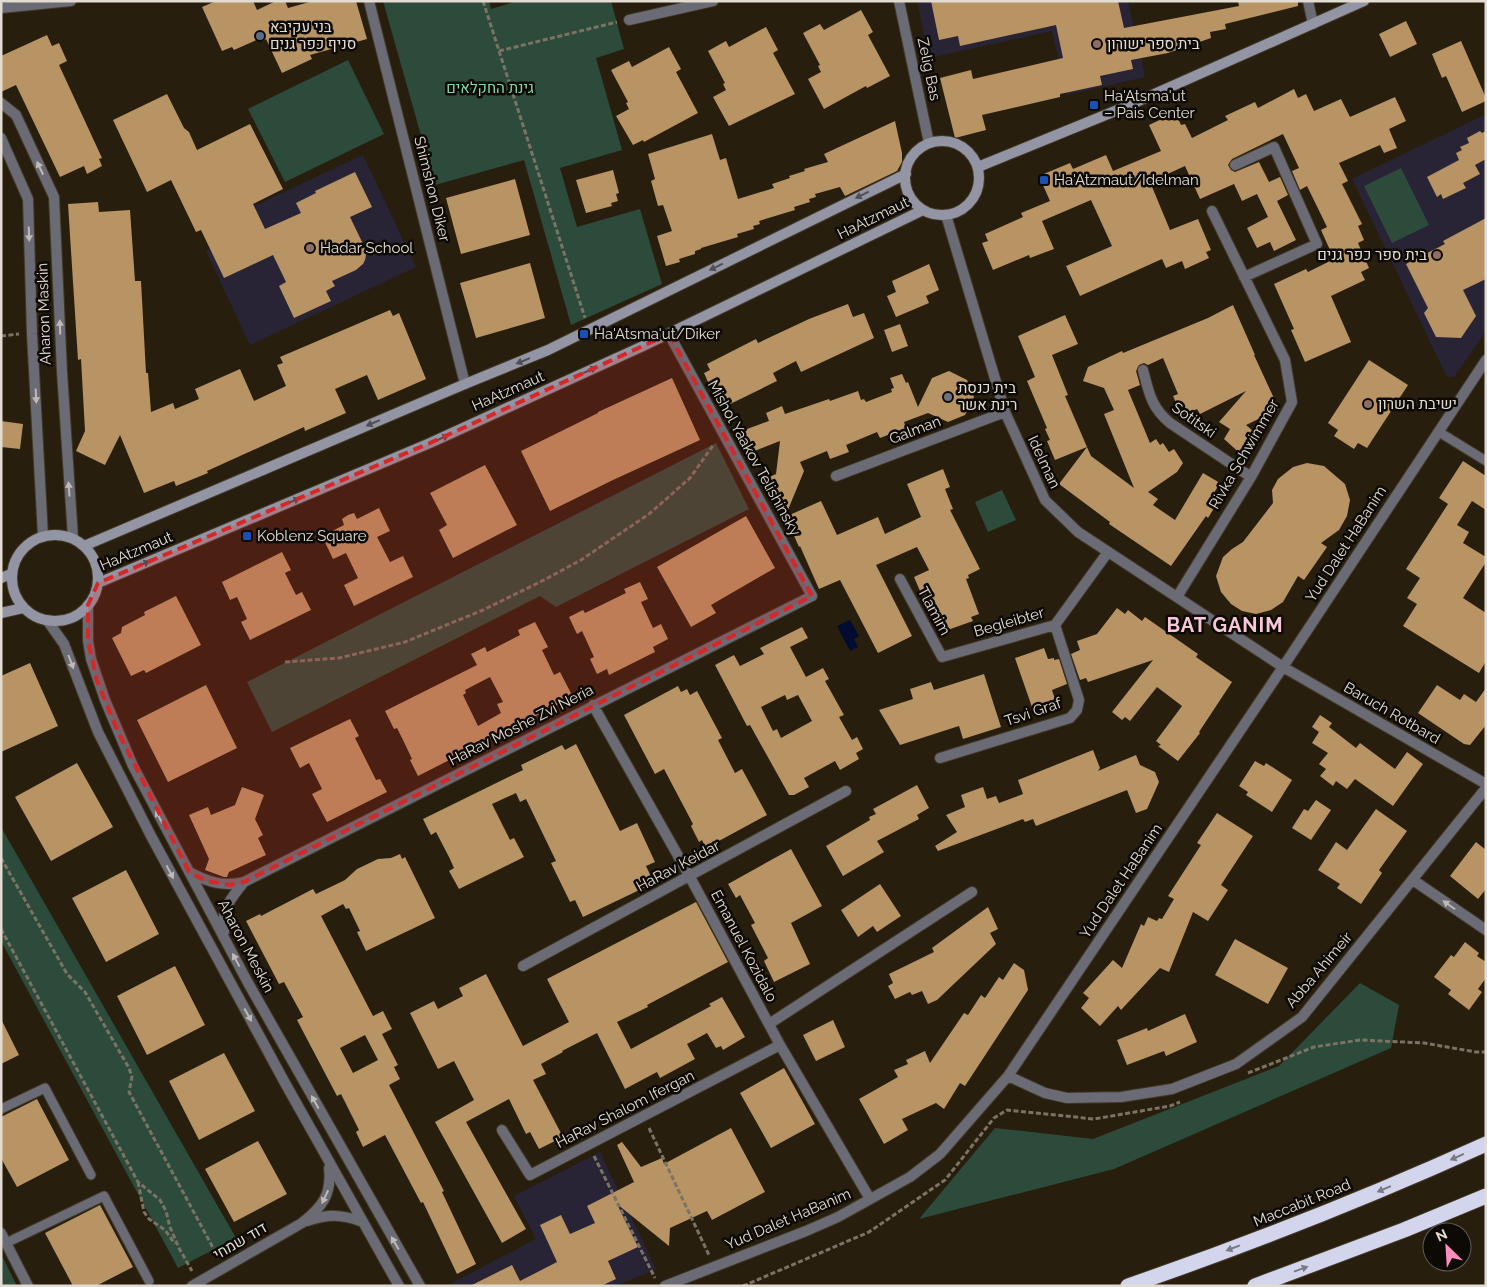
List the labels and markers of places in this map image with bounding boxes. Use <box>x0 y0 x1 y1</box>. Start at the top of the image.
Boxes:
place label: בני עקיבא סניף כפר גנים <box>270 18 356 53</box>
marker: בני עקיבא סניף כפר גנים <box>254 30 266 42</box>
place label: בית ספר ישורון <box>1107 35 1200 53</box>
marker: בית ספר ישורון <box>1091 38 1103 50</box>
place label: Ha'Atsma'ut – Pais Center <box>1104 87 1196 122</box>
marker: Ha'Atsma'ut – Pais Center <box>1088 99 1100 111</box>
place label: Ha'Atzmaut/Idelman <box>1054 171 1199 189</box>
marker: Ha'Atzmaut/Idelman <box>1038 174 1050 186</box>
place label: Hadar School <box>320 239 414 257</box>
marker: Hadar School <box>304 242 316 254</box>
place label: בית ספר כפר גנים <box>1317 246 1427 264</box>
marker: בית ספר כפר גנים <box>1431 249 1443 261</box>
place label: Ha'Atsma'ut/Diker <box>594 325 721 343</box>
marker: Ha'Atsma'ut/Diker <box>578 328 590 340</box>
place label: בית כנסת רינת אשר <box>958 379 1017 414</box>
marker: בית כנסת רינת אשר <box>942 391 954 403</box>
place label: ישיבת השרון <box>1378 395 1457 413</box>
marker: ישיבת השרון <box>1362 398 1374 410</box>
place label: Koblenz Square <box>257 527 367 545</box>
marker: Koblenz Square <box>241 530 253 542</box>

